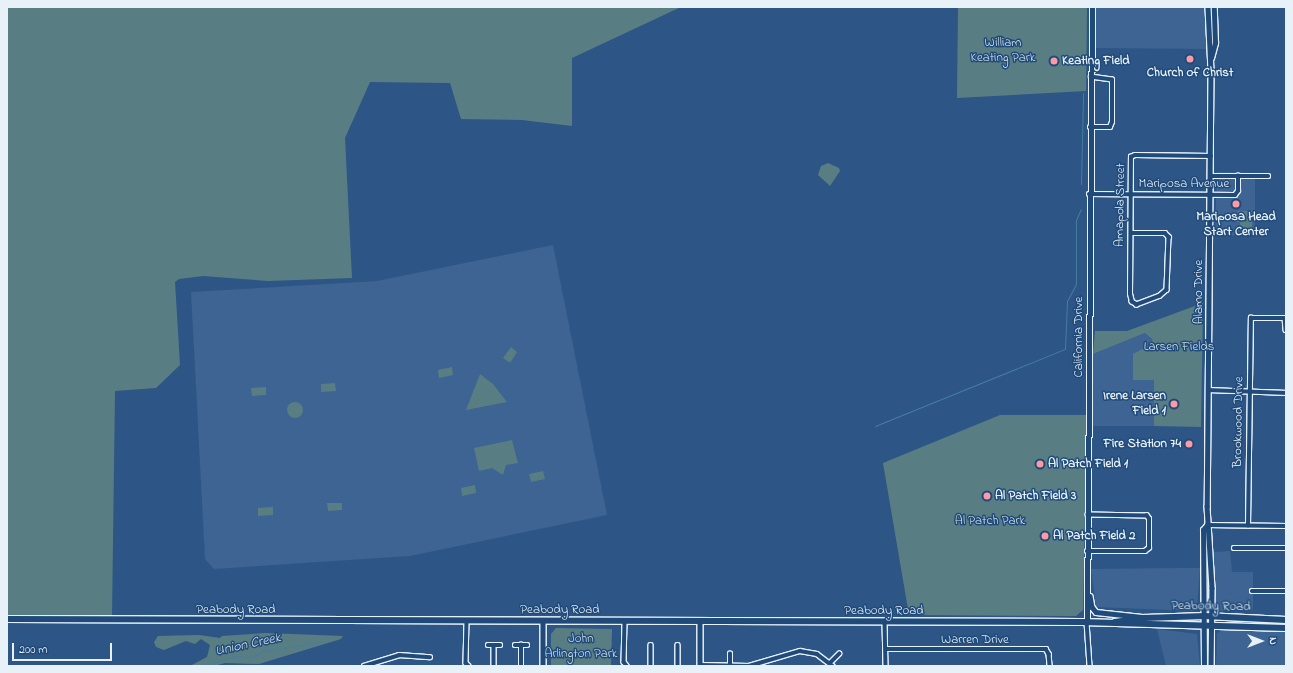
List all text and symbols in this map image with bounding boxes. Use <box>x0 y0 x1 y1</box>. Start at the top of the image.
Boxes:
park label: William Keating Park <box>971 36 1035 67</box>
place label: Keating Field <box>1062 53 1129 69</box>
marker: Church of Christ <box>1185 54 1195 64</box>
marker: Keating Field <box>1049 56 1059 66</box>
place label: Church of Christ <box>1147 65 1233 81</box>
street label: Amapola Street <box>1112 163 1130 247</box>
street label: Mariposa Avenue <box>1139 176 1229 192</box>
marker: Mariposa Head Start Center <box>1231 199 1241 209</box>
place label: Mariposa Head Start Center <box>1196 210 1276 241</box>
street label: Alamo Drive <box>1191 260 1207 324</box>
street label: California Drive <box>1071 297 1087 377</box>
park label: Larsen Fields <box>1144 339 1214 355</box>
street label: Brookwood Drive <box>1230 376 1248 468</box>
place label: Irene Larsen Field 1 <box>1103 389 1166 420</box>
marker: Irene Larsen Field 1 <box>1169 399 1179 409</box>
place label: Fire Station 74 <box>1104 436 1181 452</box>
marker: Fire Station 74 <box>1184 439 1194 449</box>
place label: Al Patch Field 1 <box>1048 456 1128 472</box>
marker: Al Patch Field 1 <box>1035 459 1045 469</box>
place label: Al Patch Field 3 <box>995 488 1076 504</box>
marker: Al Patch Field 3 <box>982 491 992 501</box>
park label: Al Patch Park <box>955 513 1025 529</box>
place label: Al Patch Field 2 <box>1053 528 1136 544</box>
marker: Al Patch Field 2 <box>1040 531 1050 541</box>
street label: Peabody Road <box>1171 599 1251 615</box>
street label: Peabody Road <box>196 602 276 618</box>
street label: Peabody Road <box>520 602 600 618</box>
street label: Peabody Road <box>844 603 924 619</box>
north arrow <box>1241 621 1281 661</box>
water label: Union Creek <box>214 630 282 660</box>
park label: John Arlington Park <box>544 632 618 663</box>
street label: Warren Drive <box>941 632 1009 648</box>
scale bar <box>14 635 114 661</box>
text: N <box>1265 637 1281 645</box>
text: 200 m <box>19 641 48 659</box>

